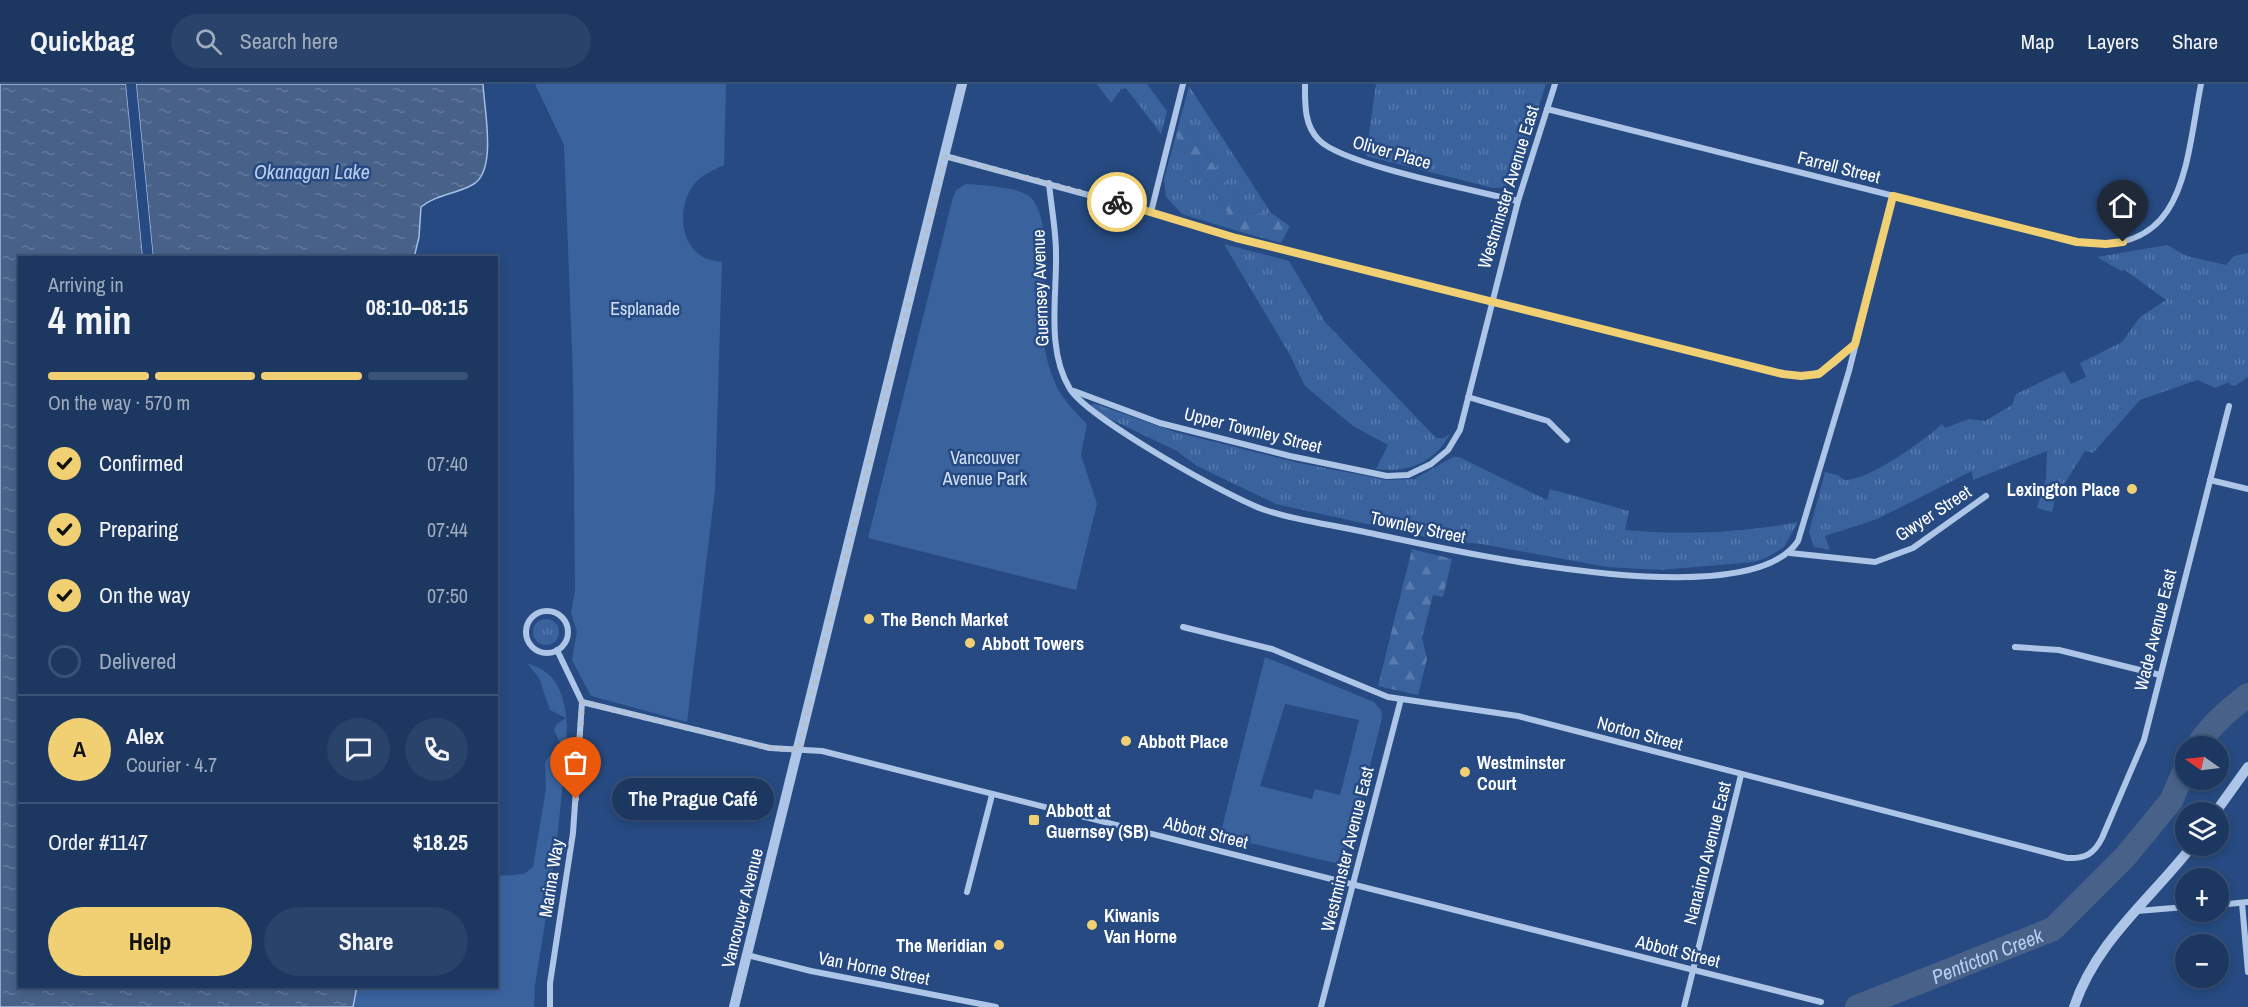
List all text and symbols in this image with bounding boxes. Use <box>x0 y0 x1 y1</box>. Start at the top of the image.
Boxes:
search box <box>171 14 591 68</box>
text: Quickbag <box>30 22 135 60</box>
icon: search <box>192 25 225 58</box>
text: Search here <box>240 26 338 56</box>
text: Map <box>2021 27 2054 56</box>
text: Layers <box>2087 27 2139 56</box>
text: Share <box>2172 27 2218 56</box>
street label: Westminster Avenue East <box>1471 102 1545 272</box>
street label: Oliver Place <box>1350 129 1434 175</box>
street label: Farrell Street <box>1795 145 1883 189</box>
water label: Okanagan Lake <box>254 158 370 185</box>
courier <box>1087 172 1147 232</box>
pin <box>2097 180 2148 242</box>
icon: bike <box>1101 186 1134 219</box>
icon: home <box>2106 189 2139 222</box>
street label: Guernsey Avenue <box>1025 229 1055 347</box>
text: Arriving in <box>48 271 124 298</box>
text: 08:10–08:15 <box>366 292 468 322</box>
text: 4 min <box>48 294 132 346</box>
park label: Esplanade <box>610 296 680 321</box>
text: On the way · 570 m <box>48 389 190 416</box>
street label: Upper Townley Street <box>1182 401 1324 459</box>
park label: Vancouver Avenue Park <box>942 445 1028 491</box>
icon: check <box>48 447 81 480</box>
text: Confirmed <box>99 448 183 478</box>
text: 07:40 <box>427 450 468 477</box>
place label: Lexington Place <box>2007 477 2120 502</box>
street label: Gwyer Street <box>1890 479 1976 547</box>
marker: Lexington Place <box>2125 482 2139 496</box>
street label: Townley Street <box>1368 505 1468 549</box>
icon: check <box>48 513 81 546</box>
text: Preparing <box>99 514 178 544</box>
text: 07:44 <box>427 516 468 543</box>
street label: Wade Avenue East <box>2128 566 2182 694</box>
icon: check <box>48 579 81 612</box>
text: On the way <box>99 580 190 610</box>
text: 07:50 <box>427 582 468 609</box>
place label: The Bench Market <box>881 607 1008 632</box>
marker: The Bench Market <box>862 612 876 626</box>
place label: Abbott Towers <box>982 631 1084 656</box>
marker: Abbott Towers <box>963 636 977 650</box>
text: Delivered <box>99 646 176 676</box>
street label: Norton Street <box>1594 710 1686 756</box>
button: chat <box>327 718 390 781</box>
button: phone <box>405 718 468 781</box>
text: Alex <box>126 721 164 751</box>
place label: Abbott Place <box>1138 729 1228 754</box>
text: A <box>73 734 86 764</box>
marker: Abbott Place <box>1119 734 1133 748</box>
north arrow <box>2175 736 2229 790</box>
map controls <box>2175 736 2229 988</box>
pin <box>550 737 601 799</box>
icon: bag <box>559 746 592 779</box>
place label: Westminster Court <box>1477 750 1566 796</box>
text: Courier · 4.7 <box>126 751 217 778</box>
street label: Westminster Avenue East <box>1314 764 1380 934</box>
marker: Westminster Court <box>1458 765 1472 779</box>
callout: The Prague Café <box>612 778 774 820</box>
street label: Nanaimo Avenue East <box>1677 779 1737 927</box>
text: The Prague Café <box>628 785 758 812</box>
place label: Abbott at Guernsey (SB) <box>1046 798 1149 844</box>
button: layers <box>2175 802 2229 856</box>
street label: Abbott Street <box>1160 809 1251 855</box>
marker: Abbott at Guernsey (SB) <box>1027 813 1041 827</box>
text: Order #1147 <box>48 827 148 857</box>
text: $18.25 <box>413 827 468 857</box>
street label: Marina Way <box>532 836 570 919</box>
street label: Vancouver Avenue <box>715 845 769 971</box>
button: + <box>2175 868 2229 922</box>
place label: Kiwanis Van Horne <box>1104 903 1177 949</box>
button: Help <box>48 907 252 976</box>
button: Share <box>264 907 468 976</box>
marker: Kiwanis Van Horne <box>1085 918 1099 932</box>
water label: Penticton Creek <box>1927 921 2047 990</box>
street label: Abbott Street <box>1632 928 1723 974</box>
place label: The Meridian <box>896 933 987 958</box>
button: − <box>2175 934 2229 988</box>
marker: The Meridian <box>992 938 1006 952</box>
street label: Van Horne Street <box>816 945 932 991</box>

